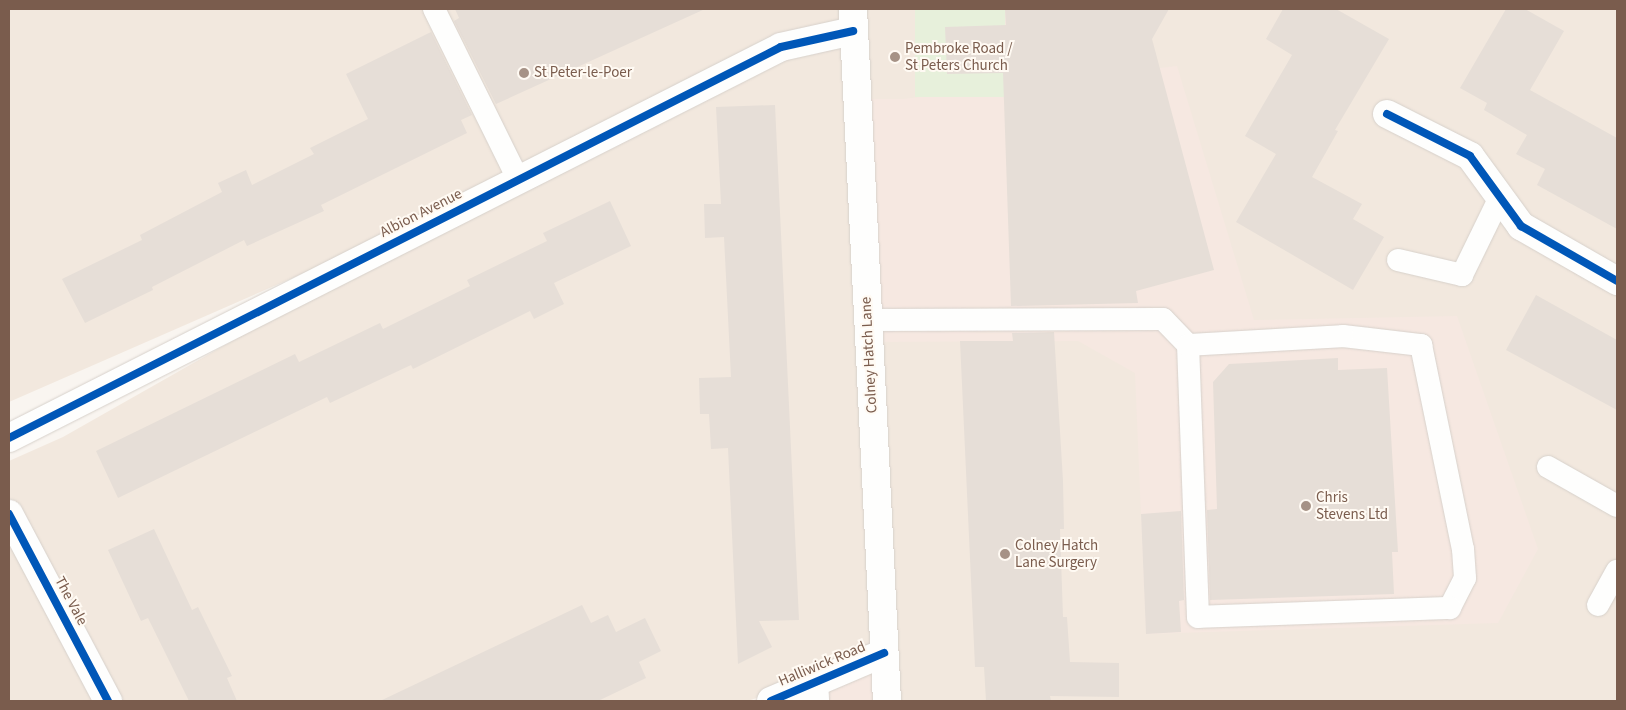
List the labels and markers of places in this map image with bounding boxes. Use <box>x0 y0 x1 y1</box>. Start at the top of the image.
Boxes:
place label: Pembroke Road / St Peters Church <box>905 39 1013 74</box>
marker: Pembroke Road / St Peters Church <box>889 51 901 63</box>
place label: St Peter-le-Poer <box>534 64 632 82</box>
marker: St Peter-le-Poer <box>518 67 530 79</box>
place label: Chris Stevens Ltd <box>1316 488 1388 523</box>
marker: Chris Stevens Ltd <box>1300 500 1312 512</box>
place label: Colney Hatch Lane Surgery <box>1015 536 1098 571</box>
marker: Colney Hatch Lane Surgery <box>999 548 1011 560</box>

